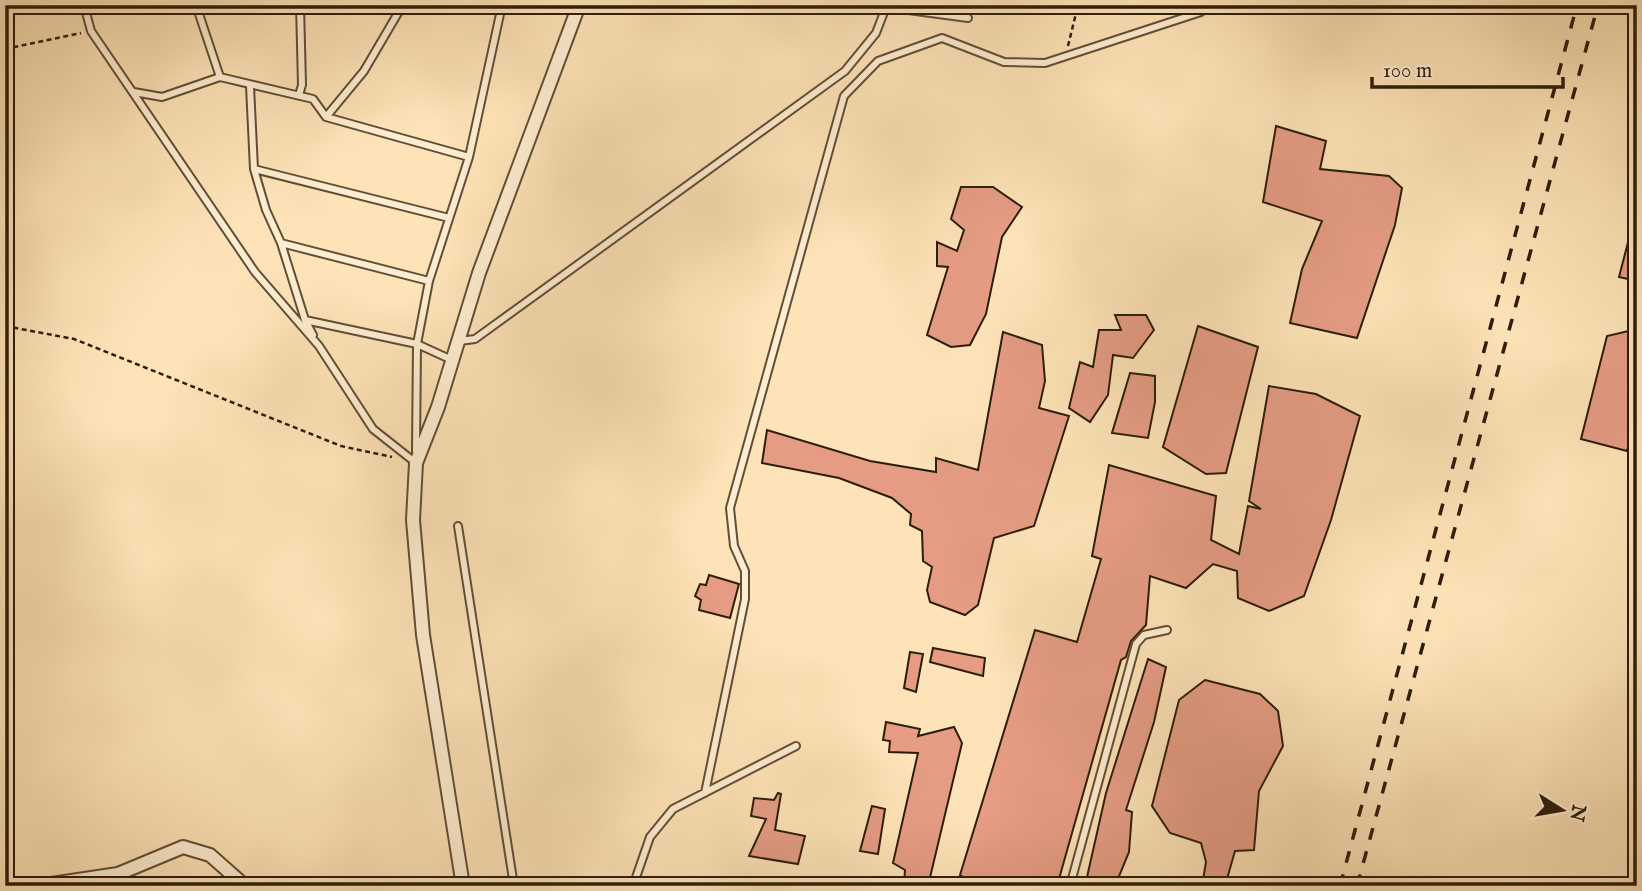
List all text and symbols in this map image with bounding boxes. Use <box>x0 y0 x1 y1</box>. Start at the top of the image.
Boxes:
scale bar <box>1372 46 1563 90</box>
text: 100 m <box>1383 58 1432 85</box>
north arrow <box>1526 776 1596 846</box>
text: N <box>1563 802 1590 824</box>

